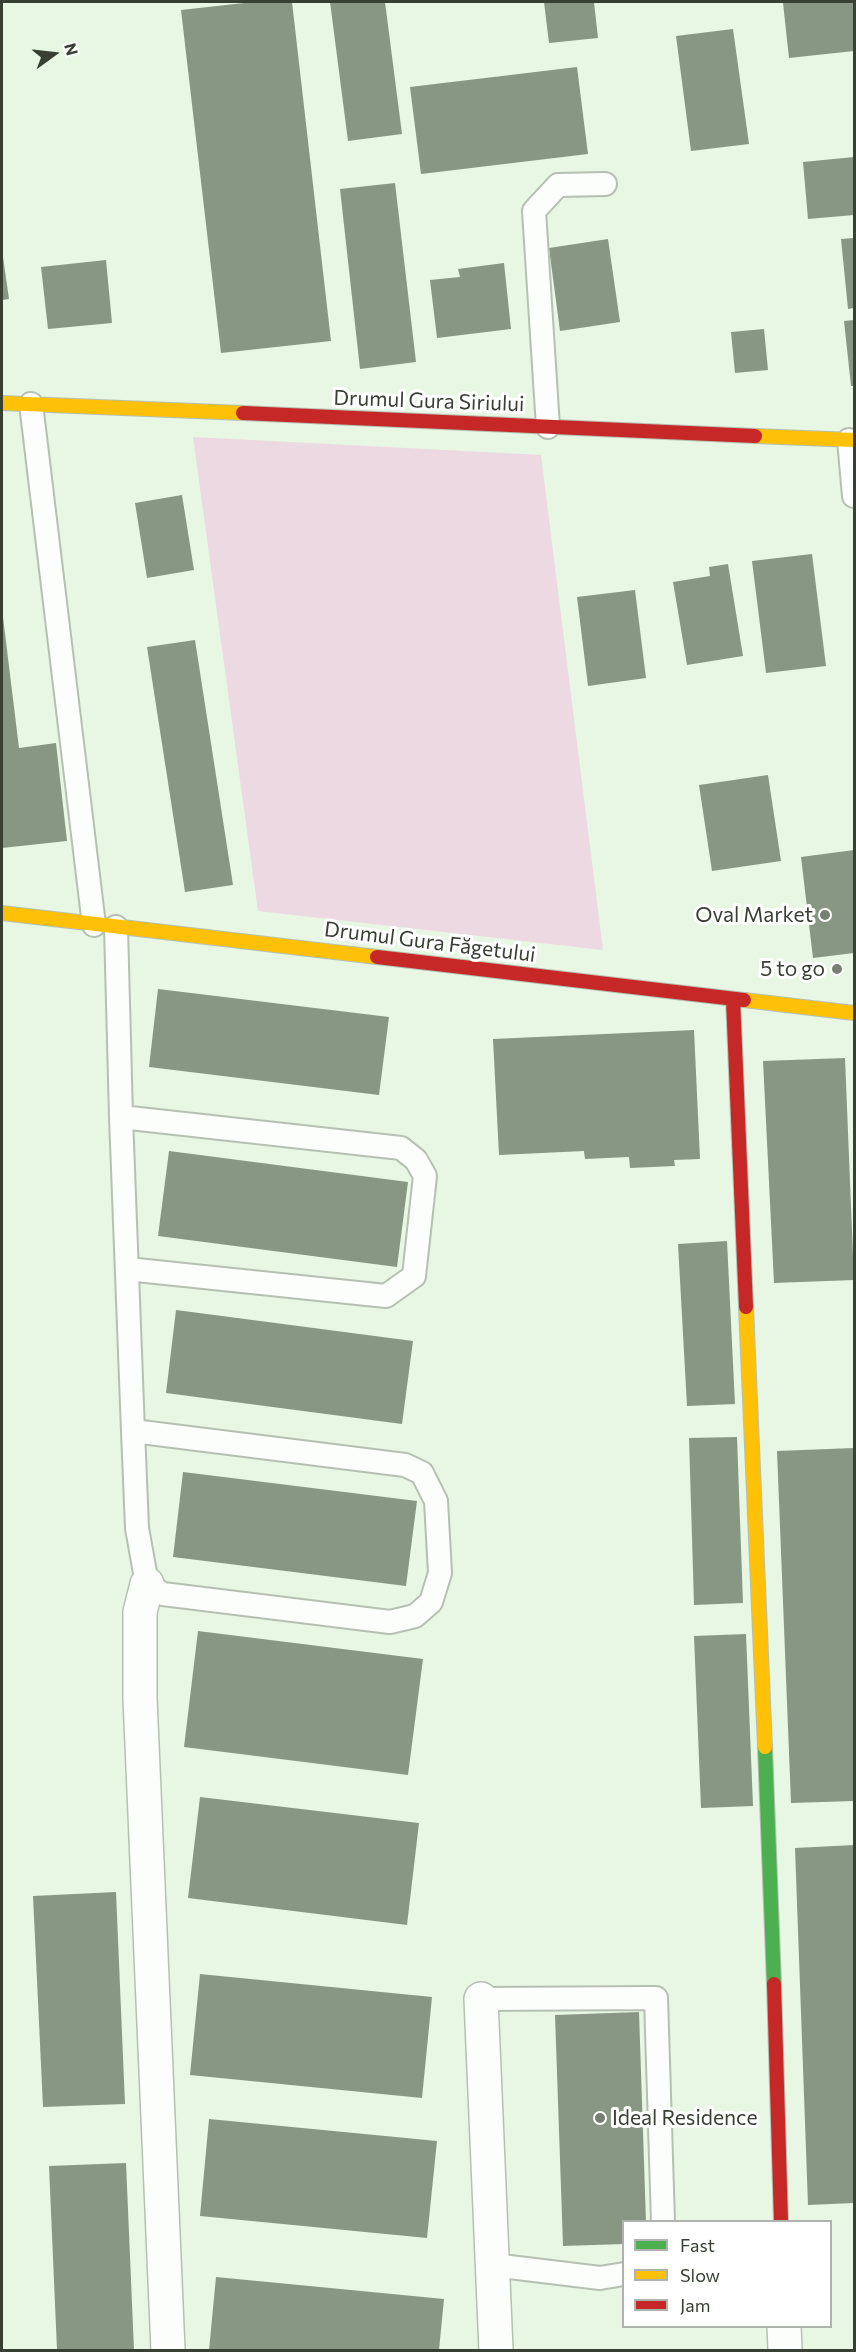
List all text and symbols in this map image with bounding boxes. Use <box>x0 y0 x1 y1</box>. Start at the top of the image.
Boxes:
north arrow <box>24 24 84 84</box>
text: N <box>61 41 83 57</box>
street label: Drumul Gura Siriului <box>333 385 525 417</box>
place label: Oval Market <box>695 902 813 928</box>
marker: Oval Market <box>818 908 832 922</box>
street label: Drumul Gura Făgetului <box>323 917 537 967</box>
place label: 5 to go <box>760 956 825 982</box>
marker: 5 to go <box>830 962 844 976</box>
place label: Ideal Residence <box>612 2105 758 2131</box>
marker: Ideal Residence <box>593 2111 607 2125</box>
legend <box>622 2220 832 2328</box>
text: Fast <box>680 2234 715 2256</box>
text: Slow <box>680 2264 720 2286</box>
text: Jam <box>680 2294 710 2316</box>

